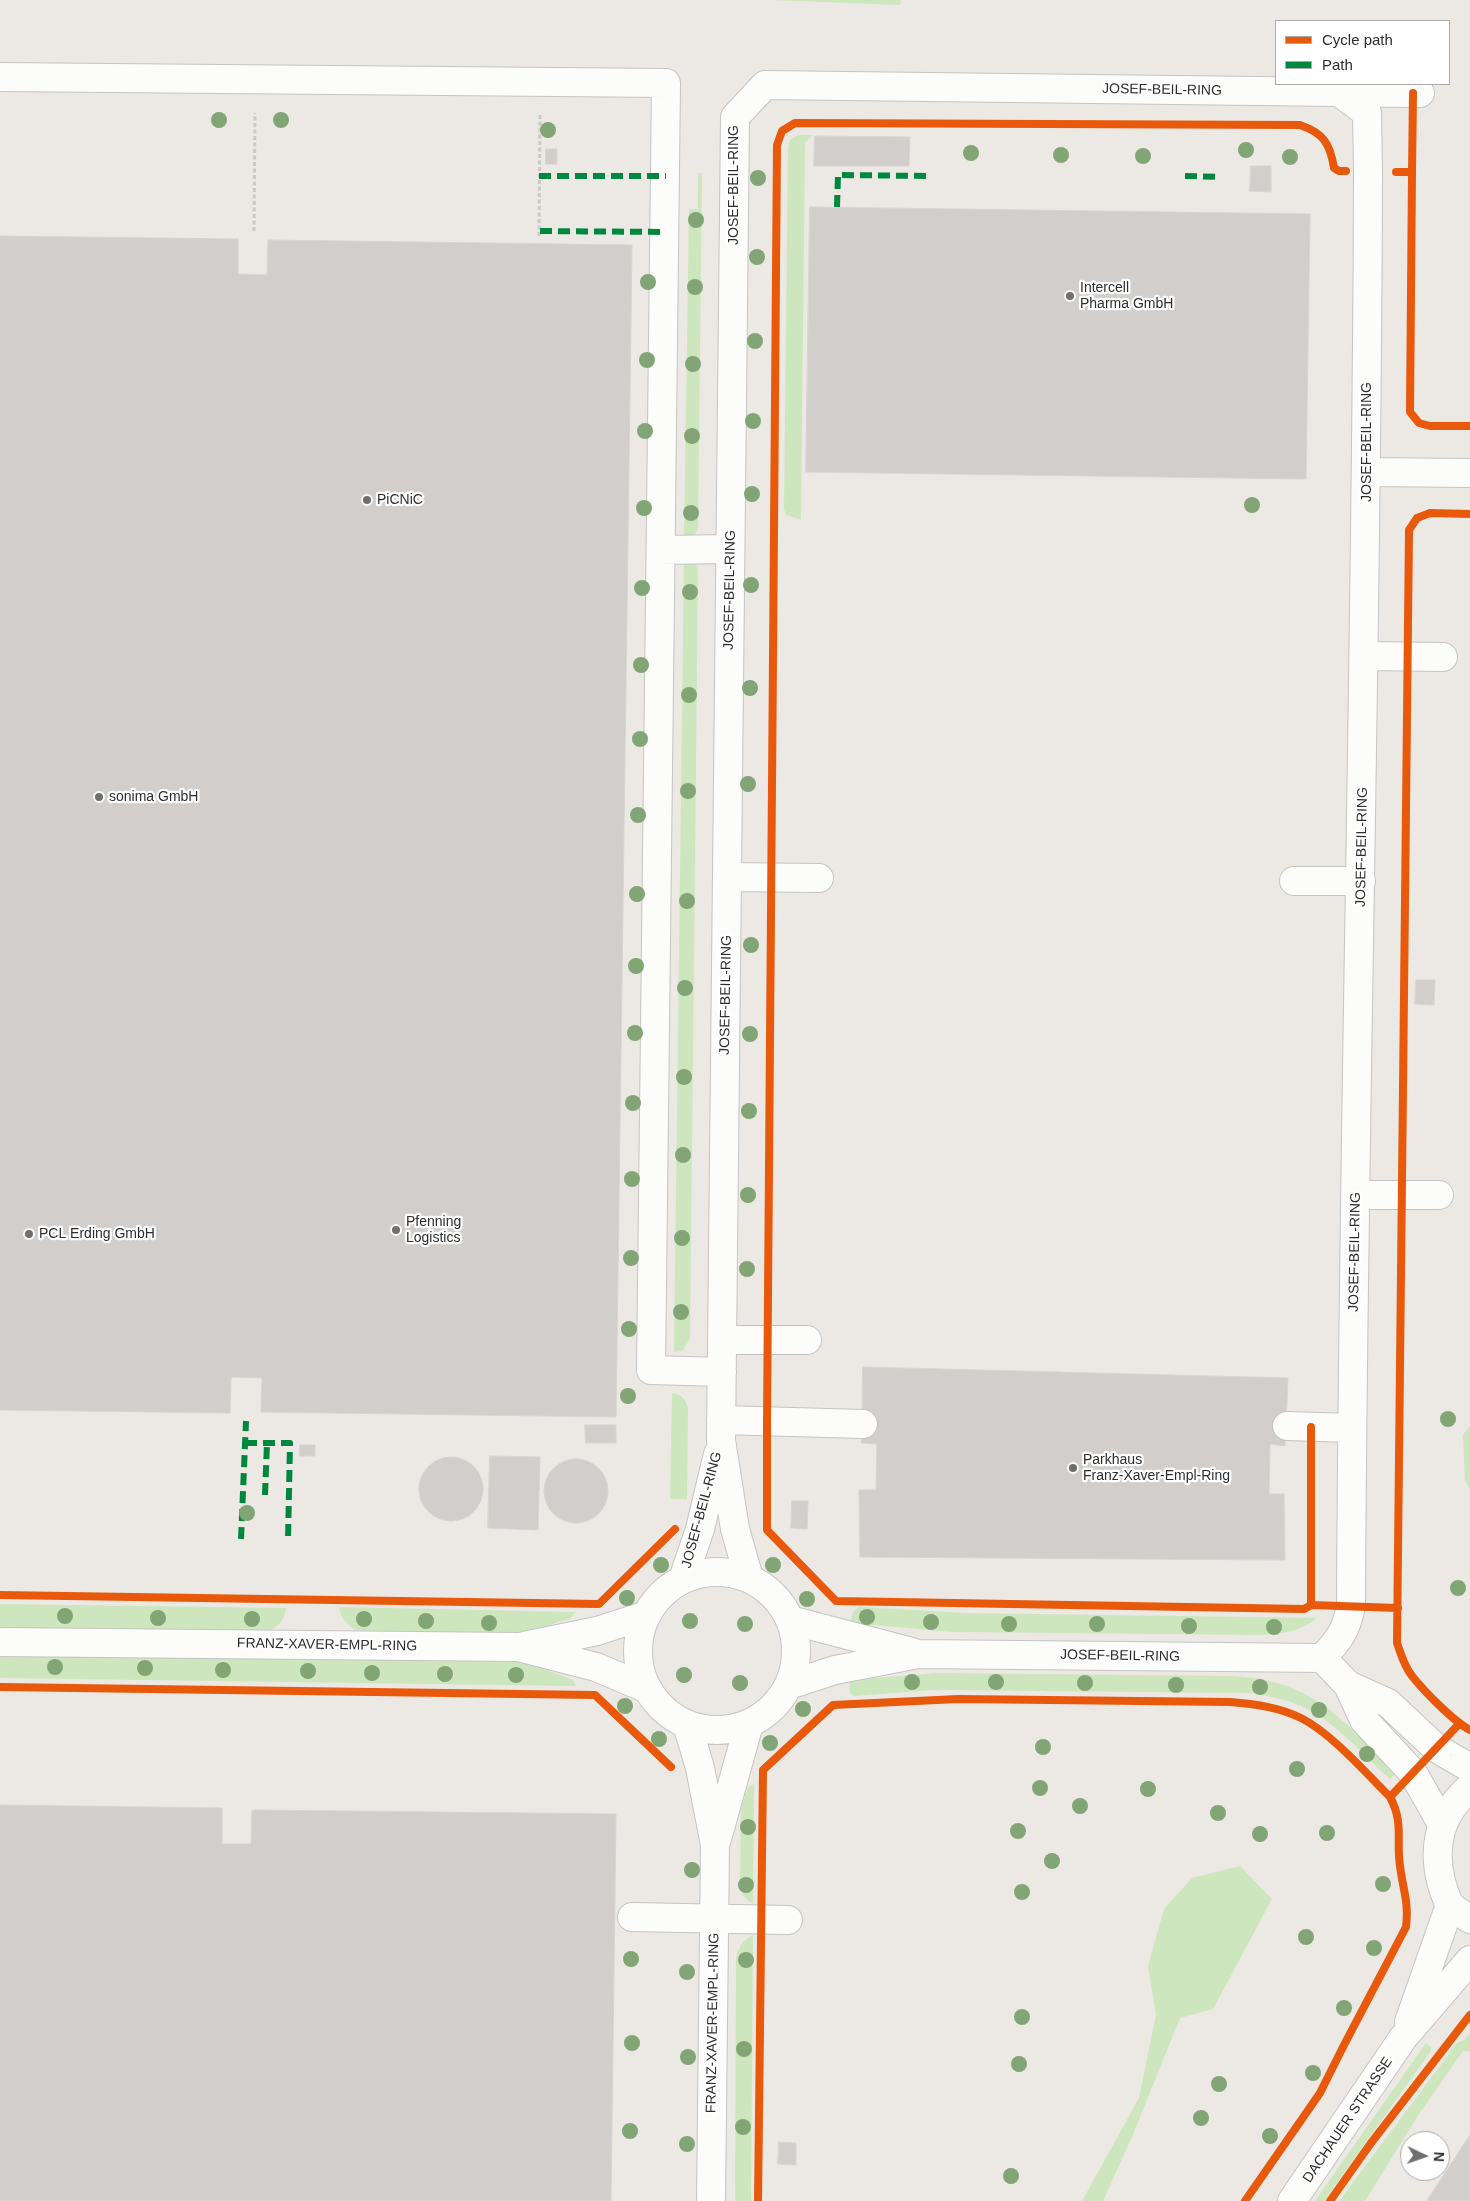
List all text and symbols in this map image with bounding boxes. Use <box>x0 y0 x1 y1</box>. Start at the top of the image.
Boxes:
legend <box>1275 20 1450 85</box>
text: Cycle path <box>1322 31 1393 48</box>
text: Path <box>1322 56 1353 73</box>
street label: JOSEF-BEIL-RING <box>1102 81 1222 99</box>
street label: JOSEF-BEIL-RING <box>726 125 742 245</box>
place label: Intercell Pharma GmbH <box>1080 280 1173 312</box>
marker: Intercell Pharma GmbH <box>1064 290 1076 302</box>
street label: JOSEF-BEIL-RING <box>1359 382 1375 502</box>
place label: PiCNiC <box>377 492 423 508</box>
marker: PiCNiC <box>361 494 373 506</box>
street label: JOSEF-BEIL-RING <box>721 530 739 650</box>
street label: JOSEF-BEIL-RING <box>1353 787 1371 907</box>
place label: sonima GmbH <box>109 789 198 805</box>
marker: sonima GmbH <box>93 791 105 803</box>
street label: JOSEF-BEIL-RING <box>717 935 735 1055</box>
street label: JOSEF-BEIL-RING <box>1346 1192 1364 1312</box>
place label: Pfenning Logistics <box>406 1214 461 1246</box>
marker: Pfenning Logistics <box>390 1224 402 1236</box>
place label: PCL Erding GmbH <box>39 1226 155 1242</box>
marker: PCL Erding GmbH <box>23 1228 35 1240</box>
street label: JOSEF-BEIL-RING <box>678 1450 726 1570</box>
place label: Parkhaus Franz-Xaver-Empl-Ring <box>1083 1452 1230 1484</box>
marker: Parkhaus Franz-Xaver-Empl-Ring <box>1067 1462 1079 1474</box>
street label: FRANZ-XAVER-EMPL-RING <box>237 1635 417 1655</box>
street label: JOSEF-BEIL-RING <box>1060 1647 1180 1665</box>
street label: FRANZ-XAVER-EMPL-RING <box>703 1933 723 2113</box>
street label: DACHAUER STRASSE <box>1300 2054 1396 2186</box>
north arrow <box>1400 2131 1450 2181</box>
text: N <box>1431 2151 1447 2162</box>

